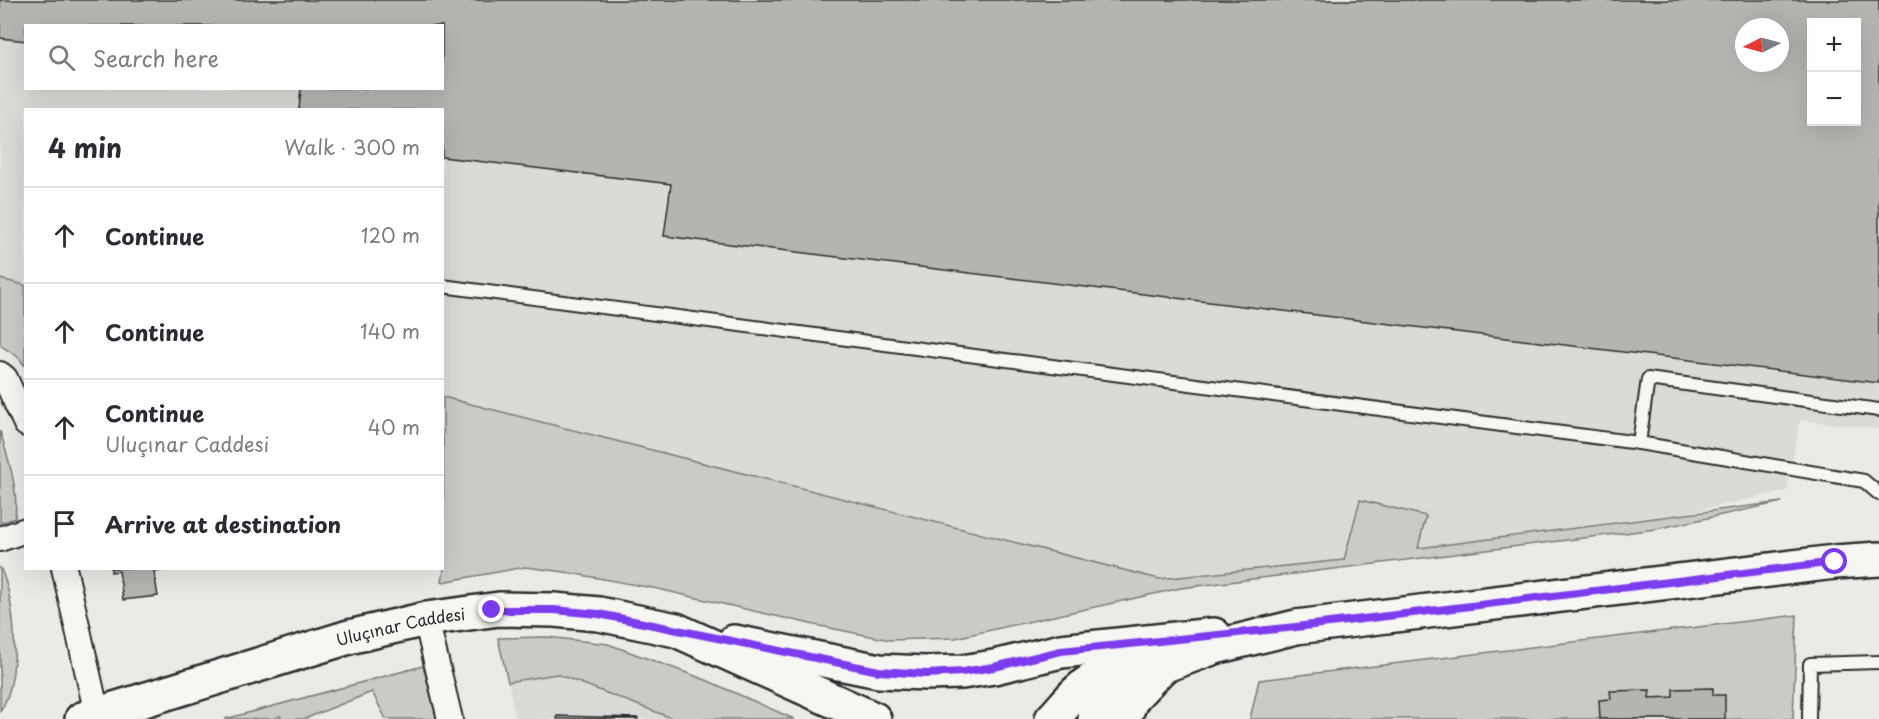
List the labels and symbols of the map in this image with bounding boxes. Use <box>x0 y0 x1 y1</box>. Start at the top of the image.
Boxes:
north arrow <box>1735 18 1789 72</box>
route start <box>1821 548 1847 574</box>
route end <box>478 596 504 622</box>
street label: Uluçınar Caddesi <box>333 601 466 651</box>

